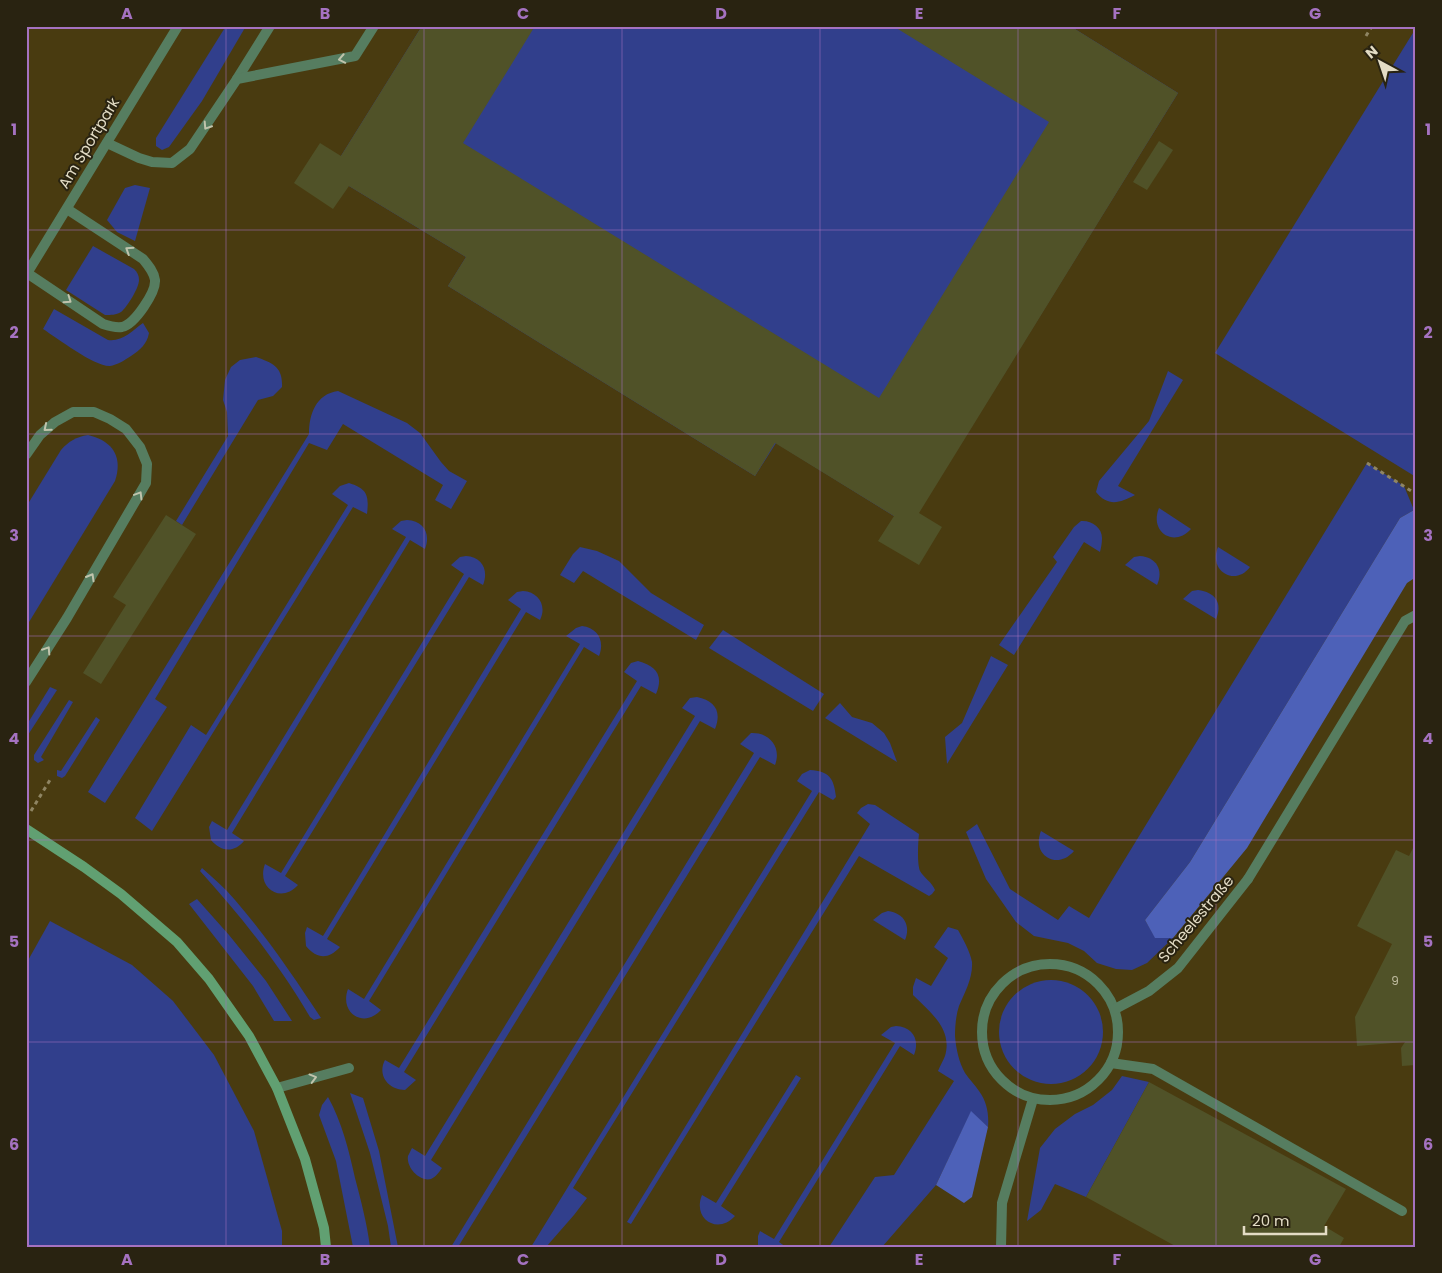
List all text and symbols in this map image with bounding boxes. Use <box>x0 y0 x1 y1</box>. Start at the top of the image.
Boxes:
text: A <box>121 2 133 25</box>
text: B <box>320 2 330 25</box>
text: C <box>517 2 529 25</box>
text: D <box>715 2 727 25</box>
text: E <box>915 2 923 25</box>
text: F <box>1113 2 1122 25</box>
text: G <box>1309 2 1321 25</box>
north arrow <box>1354 38 1404 88</box>
text: N <box>1361 41 1382 63</box>
one-way arrow <box>338 53 346 63</box>
street label: Am Sportpark <box>53 93 124 192</box>
text: 1 <box>11 118 17 141</box>
text: 1 <box>1425 118 1431 141</box>
one-way arrow <box>204 120 213 129</box>
one-way arrow <box>125 247 135 256</box>
one-way arrow <box>62 294 72 303</box>
text: 2 <box>9 321 19 344</box>
text: 2 <box>1423 321 1433 344</box>
one-way arrow <box>44 423 53 432</box>
one-way arrow <box>133 492 143 501</box>
text: 3 <box>9 524 19 547</box>
text: 3 <box>1423 524 1433 547</box>
one-way arrow <box>84 574 94 583</box>
one-way arrow <box>40 646 50 655</box>
text: 4 <box>9 727 20 750</box>
text: 4 <box>1423 727 1434 750</box>
street label: Scheelestraße <box>1153 871 1238 967</box>
text: 5 <box>9 930 19 953</box>
text: 5 <box>1423 930 1433 953</box>
house number: 9 <box>1391 972 1399 989</box>
one-way arrow <box>308 1074 316 1084</box>
text: 6 <box>9 1133 19 1156</box>
text: 6 <box>1423 1133 1433 1156</box>
scale bar <box>1244 1203 1327 1235</box>
text: 20 m <box>1252 1210 1290 1231</box>
text: A <box>121 1248 133 1271</box>
text: B <box>320 1248 330 1271</box>
text: C <box>517 1248 529 1271</box>
text: D <box>715 1248 727 1271</box>
text: E <box>915 1248 923 1271</box>
text: F <box>1113 1248 1122 1271</box>
text: G <box>1309 1248 1321 1271</box>

